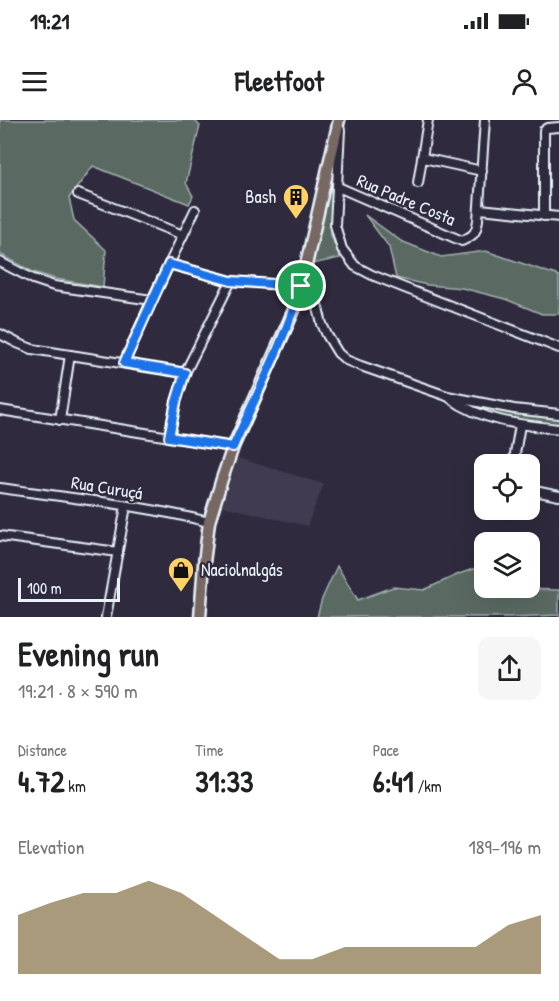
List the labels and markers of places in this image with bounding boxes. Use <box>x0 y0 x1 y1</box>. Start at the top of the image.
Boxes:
building icon: Bash <box>281 182 311 220</box>
place label: Bash <box>245 184 276 209</box>
pin <box>275 260 326 311</box>
shop icon: Naciolnalgás <box>166 555 196 593</box>
place label: Naciolnalgás <box>201 557 283 582</box>

